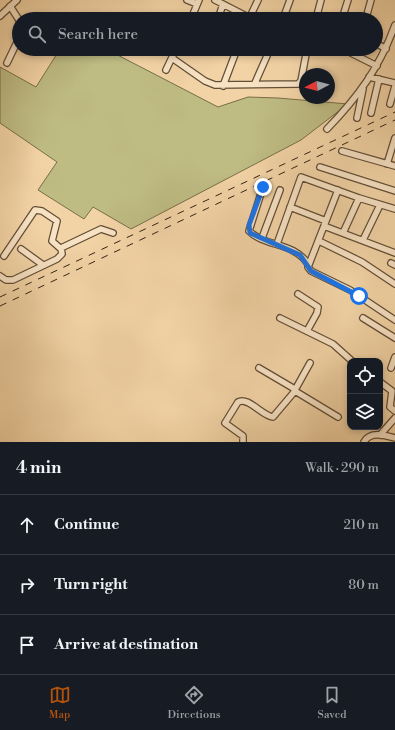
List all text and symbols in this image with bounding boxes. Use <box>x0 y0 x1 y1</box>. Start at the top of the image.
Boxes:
search box <box>12 12 383 56</box>
icon: search <box>26 23 48 45</box>
text: Search here <box>58 25 138 44</box>
north arrow <box>299 68 335 104</box>
route end <box>254 178 272 196</box>
route start <box>350 287 368 305</box>
map controls <box>347 358 383 430</box>
button: locate <box>347 358 383 394</box>
button: layers <box>347 394 383 430</box>
text: 4 min <box>16 457 61 479</box>
text: Walk · 290 m <box>305 460 379 476</box>
icon: ahead <box>16 514 38 536</box>
text: Continue <box>54 515 119 534</box>
text: 210 m <box>344 517 379 533</box>
icon: right <box>16 574 38 596</box>
text: Turn right <box>54 575 128 594</box>
text: 80 m <box>348 577 379 593</box>
icon: arrive <box>16 634 38 656</box>
text: Arrive at destination <box>54 635 198 654</box>
tab: Map <box>49 684 71 722</box>
tab: Directions <box>168 684 221 722</box>
tab: Saved <box>318 684 346 722</box>

